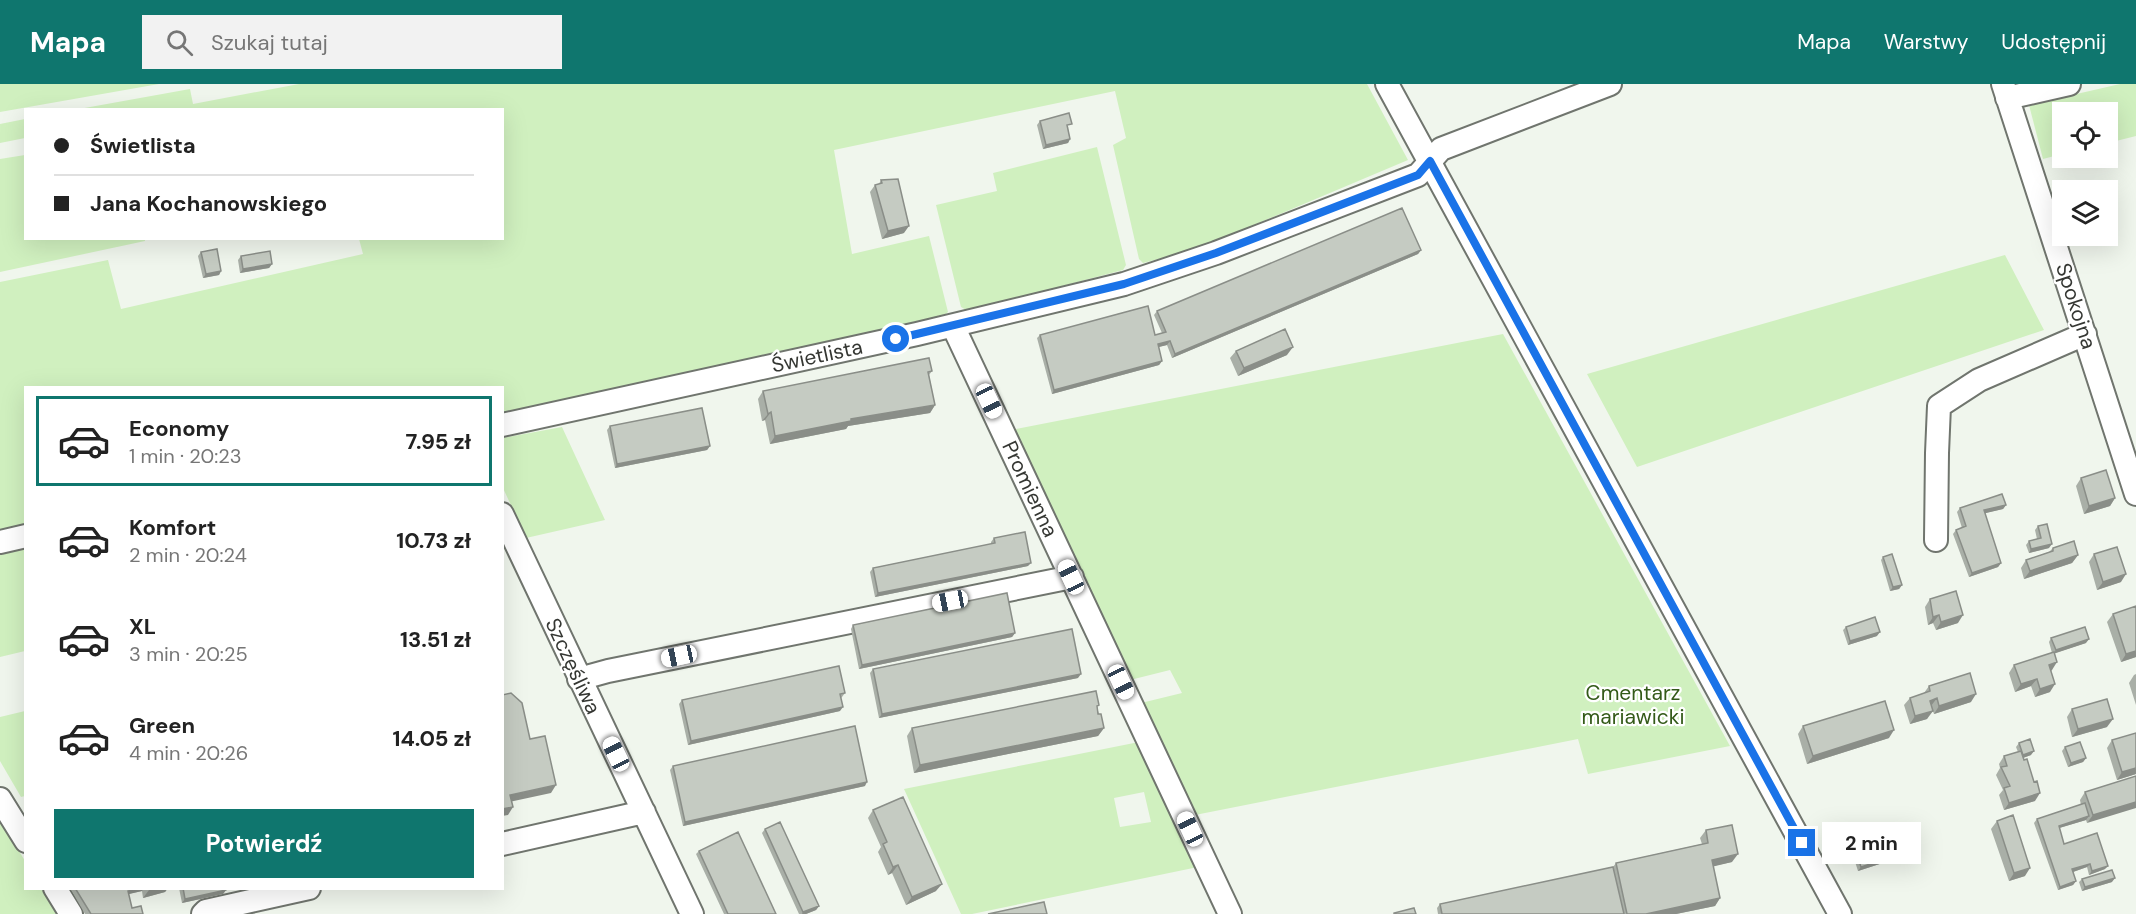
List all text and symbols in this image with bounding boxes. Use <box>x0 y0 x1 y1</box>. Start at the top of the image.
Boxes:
search box <box>142 15 562 69</box>
text: Mapa <box>30 24 106 61</box>
icon: search <box>163 26 196 59</box>
text: Szukaj tutaj <box>211 28 328 57</box>
text: Mapa <box>1797 28 1851 56</box>
text: Warstwy <box>1884 28 1968 56</box>
text: Udostępnij <box>2001 28 2106 56</box>
map controls <box>2052 102 2118 246</box>
button: locate <box>2052 102 2118 168</box>
text: Świetlista <box>90 131 196 160</box>
button: layers <box>2052 180 2118 246</box>
text: Jana Kochanowskiego <box>90 189 327 218</box>
street label: Spokojna <box>2049 260 2103 352</box>
route start <box>882 325 909 352</box>
street label: Świetlista <box>769 333 865 379</box>
car <box>973 381 1005 421</box>
icon: car <box>57 414 111 468</box>
text: Economy <box>129 414 229 443</box>
text: 7.95 zł <box>406 427 471 456</box>
street label: Promienna <box>996 436 1064 542</box>
text: 1 min · 20:23 <box>129 443 242 469</box>
icon: car <box>57 513 111 567</box>
text: Komfort <box>129 513 216 542</box>
text: 10.73 zł <box>396 526 471 555</box>
text: 2 min · 20:24 <box>129 542 247 568</box>
car <box>1055 557 1087 597</box>
car <box>931 589 969 613</box>
icon: car <box>57 612 111 666</box>
text: XL <box>129 612 156 641</box>
street label: Szczęśliwa <box>539 614 607 718</box>
text: 13.51 zł <box>400 625 471 654</box>
text: 3 min · 20:25 <box>129 641 248 667</box>
car <box>660 643 698 669</box>
car <box>1105 662 1137 702</box>
park label: Cmentarz mariawicki <box>1582 679 1684 731</box>
icon: car <box>57 711 111 765</box>
text: Green <box>129 711 195 740</box>
text: 14.05 zł <box>392 724 471 753</box>
car <box>600 734 632 774</box>
text: 4 min · 20:26 <box>129 740 248 766</box>
button: Potwierdź <box>54 809 474 878</box>
car <box>1174 809 1206 849</box>
callout: 2 min <box>1823 822 1922 864</box>
route end <box>1788 829 1815 856</box>
text: 2 min <box>1845 830 1898 856</box>

